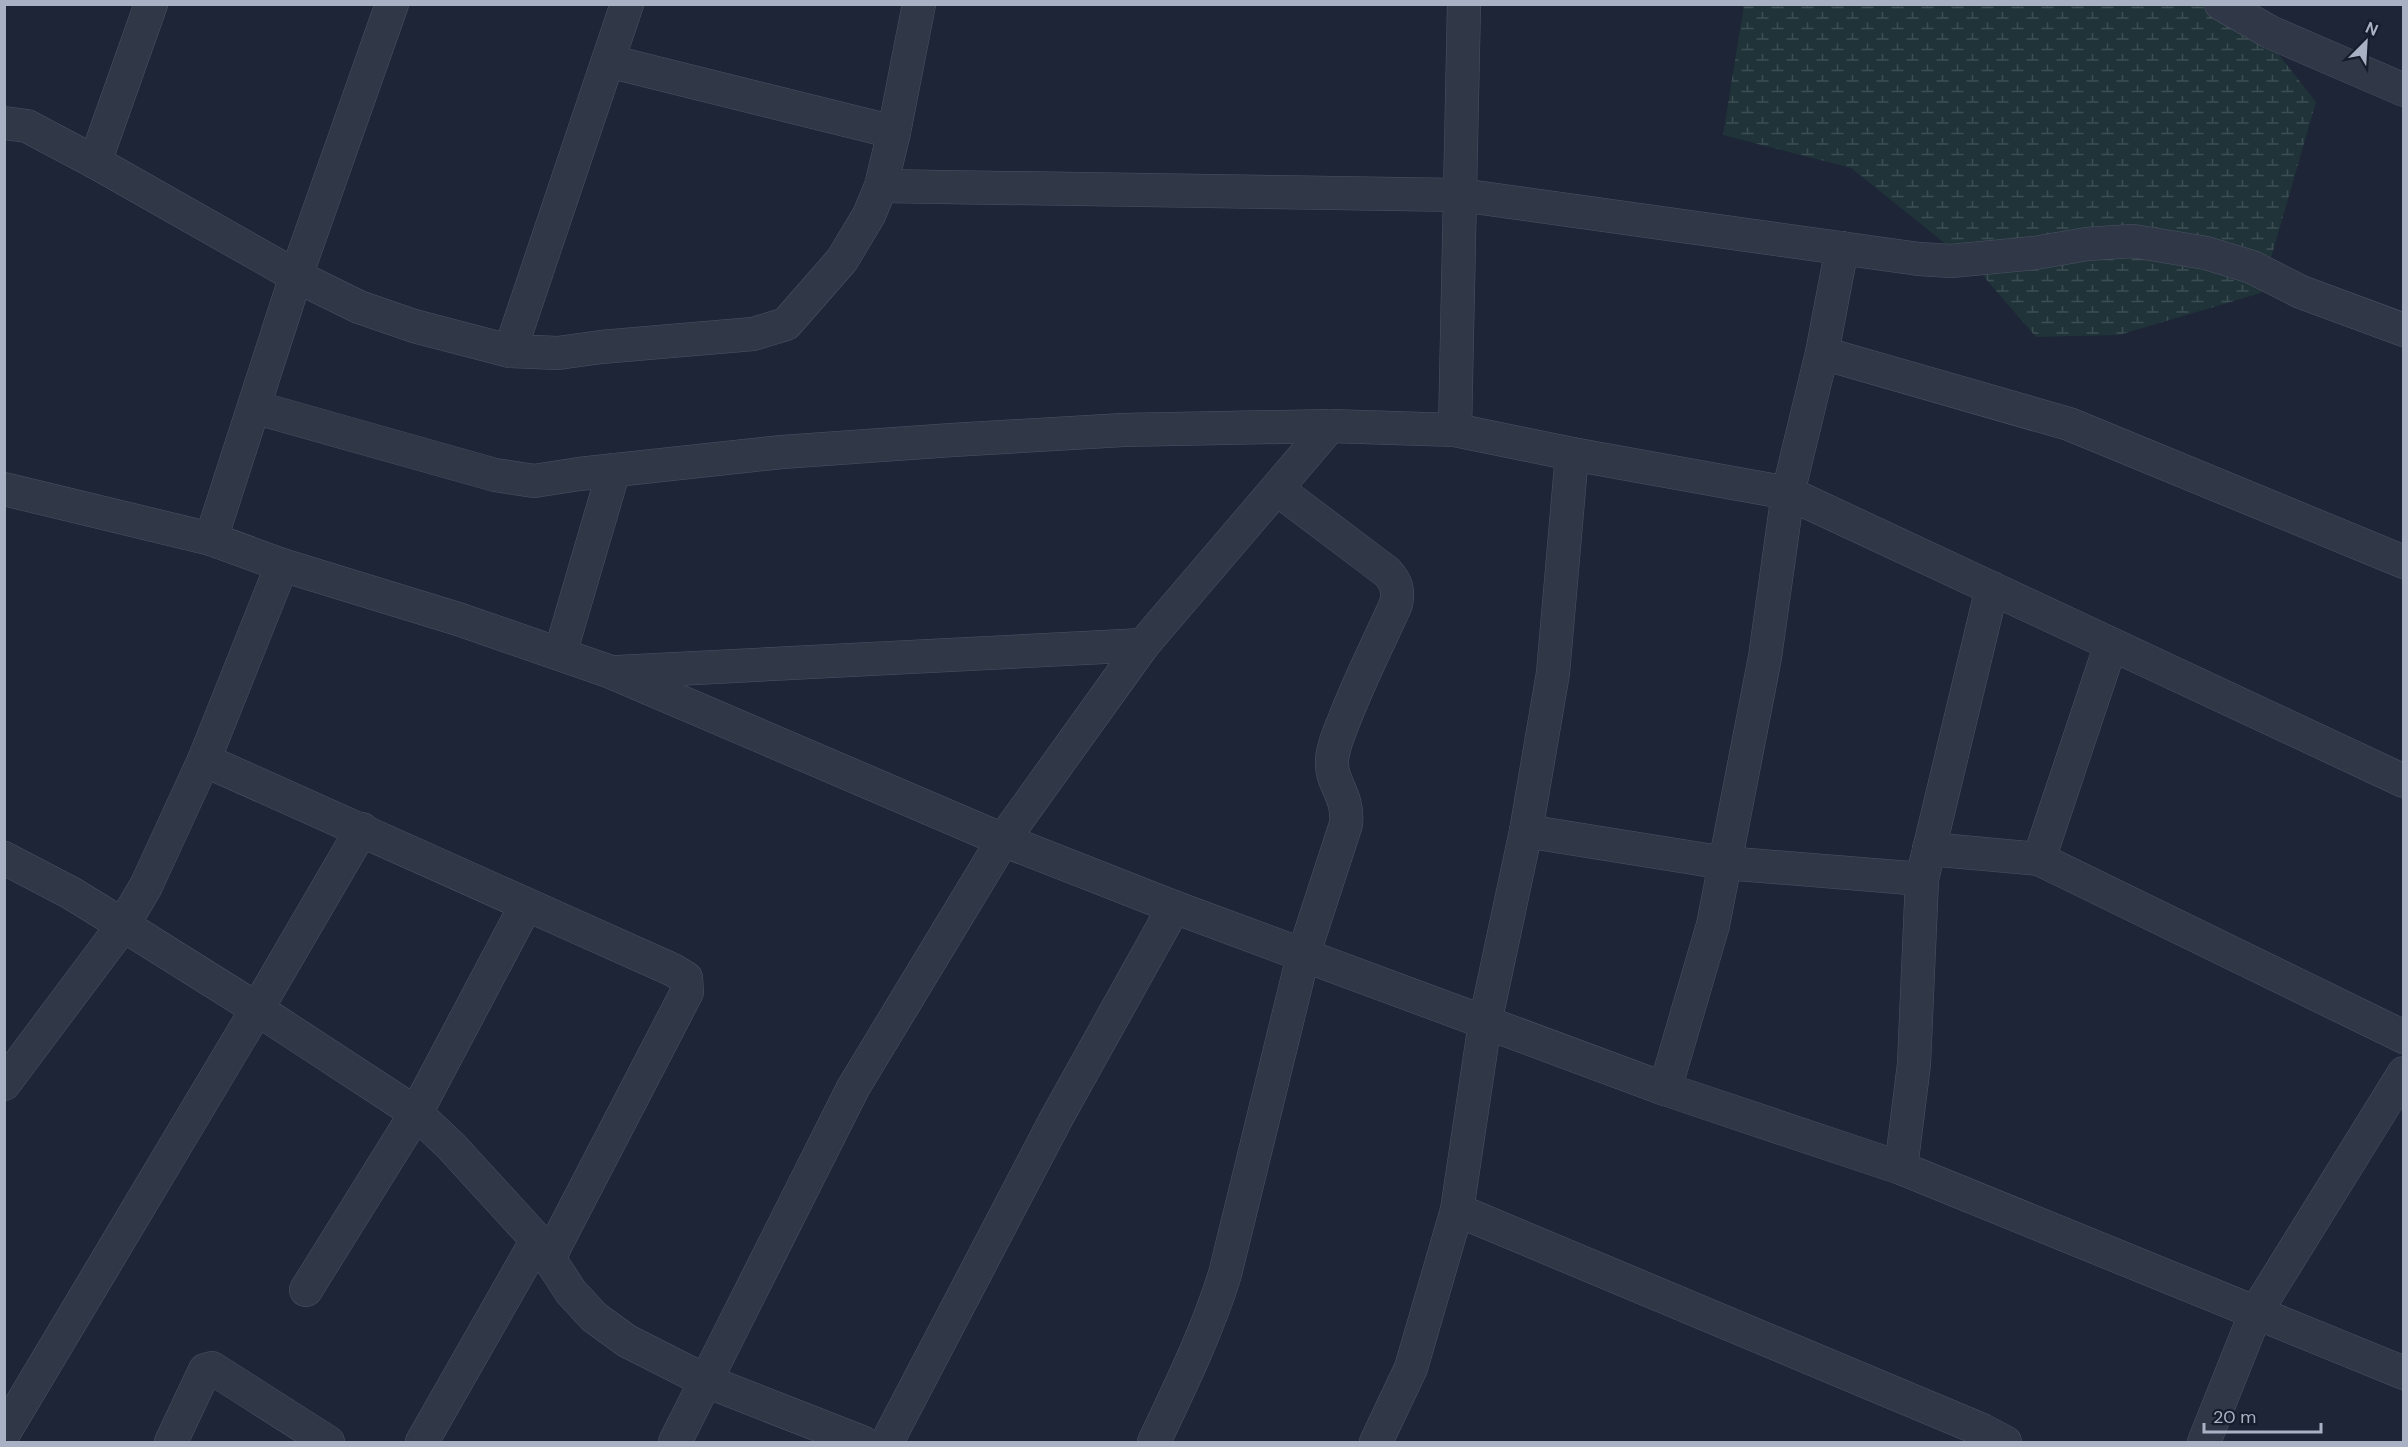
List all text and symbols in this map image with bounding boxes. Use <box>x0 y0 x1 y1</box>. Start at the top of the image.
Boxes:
north arrow <box>2336 12 2396 72</box>
text: N <box>2362 17 2381 41</box>
scale bar <box>2204 1396 2321 1434</box>
text: 20 m <box>2213 1405 2256 1429</box>

